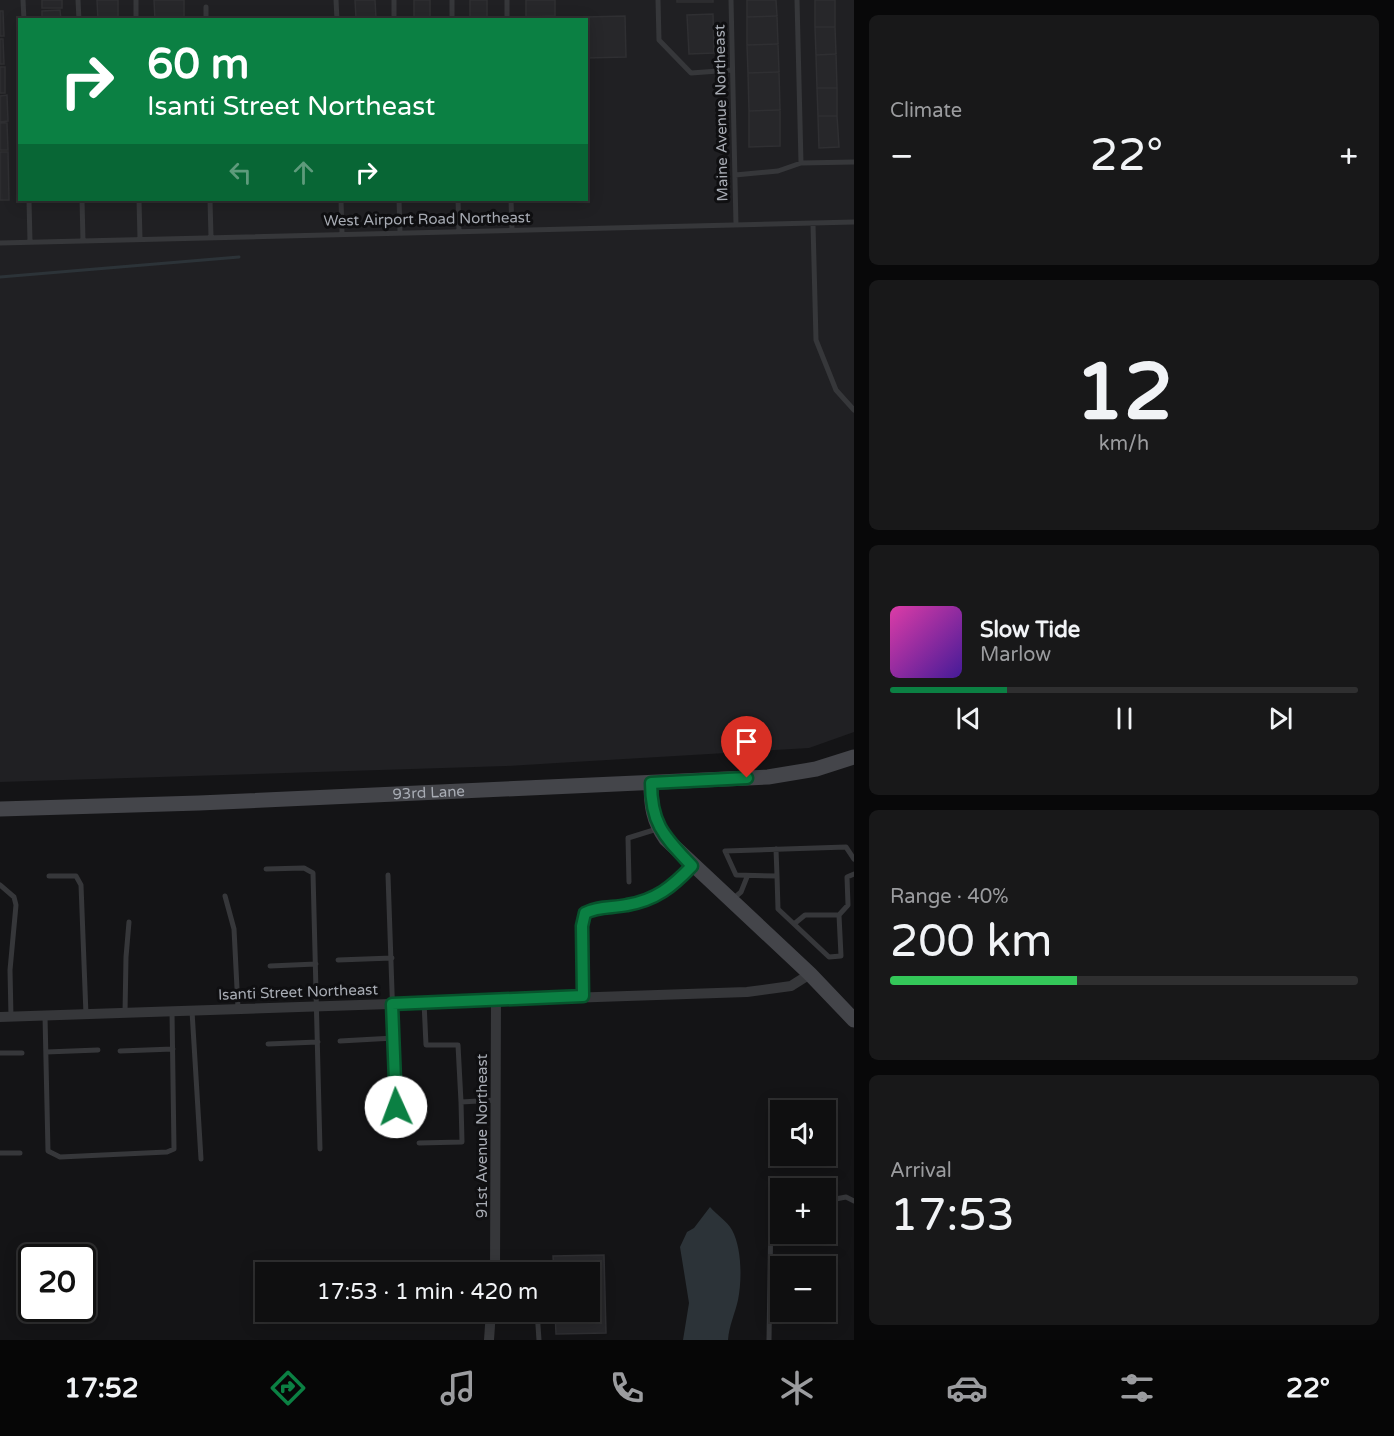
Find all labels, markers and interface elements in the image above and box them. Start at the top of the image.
street label: Maine Avenue Northeast [710,24,732,202]
text: 60 m [147,39,249,90]
icon: right [48,42,126,120]
text: Isanti Street Northeast [147,90,435,123]
text: Climate [890,99,962,123]
text: 22° [1090,129,1163,183]
text: − [890,137,914,176]
text: + [1339,137,1358,176]
icon: left [224,156,257,189]
icon: ahead [287,156,320,189]
icon: right [350,156,383,189]
street label: West Airport Road Northeast [323,208,531,230]
text: 12 [1075,346,1173,440]
text: km/h [1099,432,1149,456]
text: Slow Tide [980,617,1080,643]
text: Marlow [980,643,1051,667]
icon: previous [952,702,985,735]
icon: pause [1108,702,1141,735]
icon: next [1264,702,1297,735]
pin [721,716,772,778]
icon: arrive [730,725,763,758]
street label: 93rd Lane [392,782,465,803]
text: Range · 40% [890,885,1009,909]
text: 200 km [890,915,1052,969]
street label: Isanti Street Northeast [218,980,379,1004]
street label: 91st Avenue Northeast [473,1053,491,1218]
position arrow [364,1075,428,1139]
map controls [770,1100,836,1322]
button: sound [770,1100,836,1166]
text: Arrival [890,1159,952,1183]
button: + [770,1178,836,1244]
text: 17:53 [890,1189,1015,1243]
speed limit sign: 20 [18,1244,96,1322]
button: − [770,1256,836,1322]
text: 17:53 · 1 min · 420 m [317,1279,538,1305]
icon: directions [267,1367,309,1409]
icon: music [437,1367,479,1409]
icon: phone [606,1367,648,1409]
icon: climate [776,1367,818,1409]
icon: car [946,1367,988,1409]
icon: filters [1116,1367,1158,1409]
text: 17:52 [64,1372,139,1405]
text: 22° [1286,1372,1330,1405]

